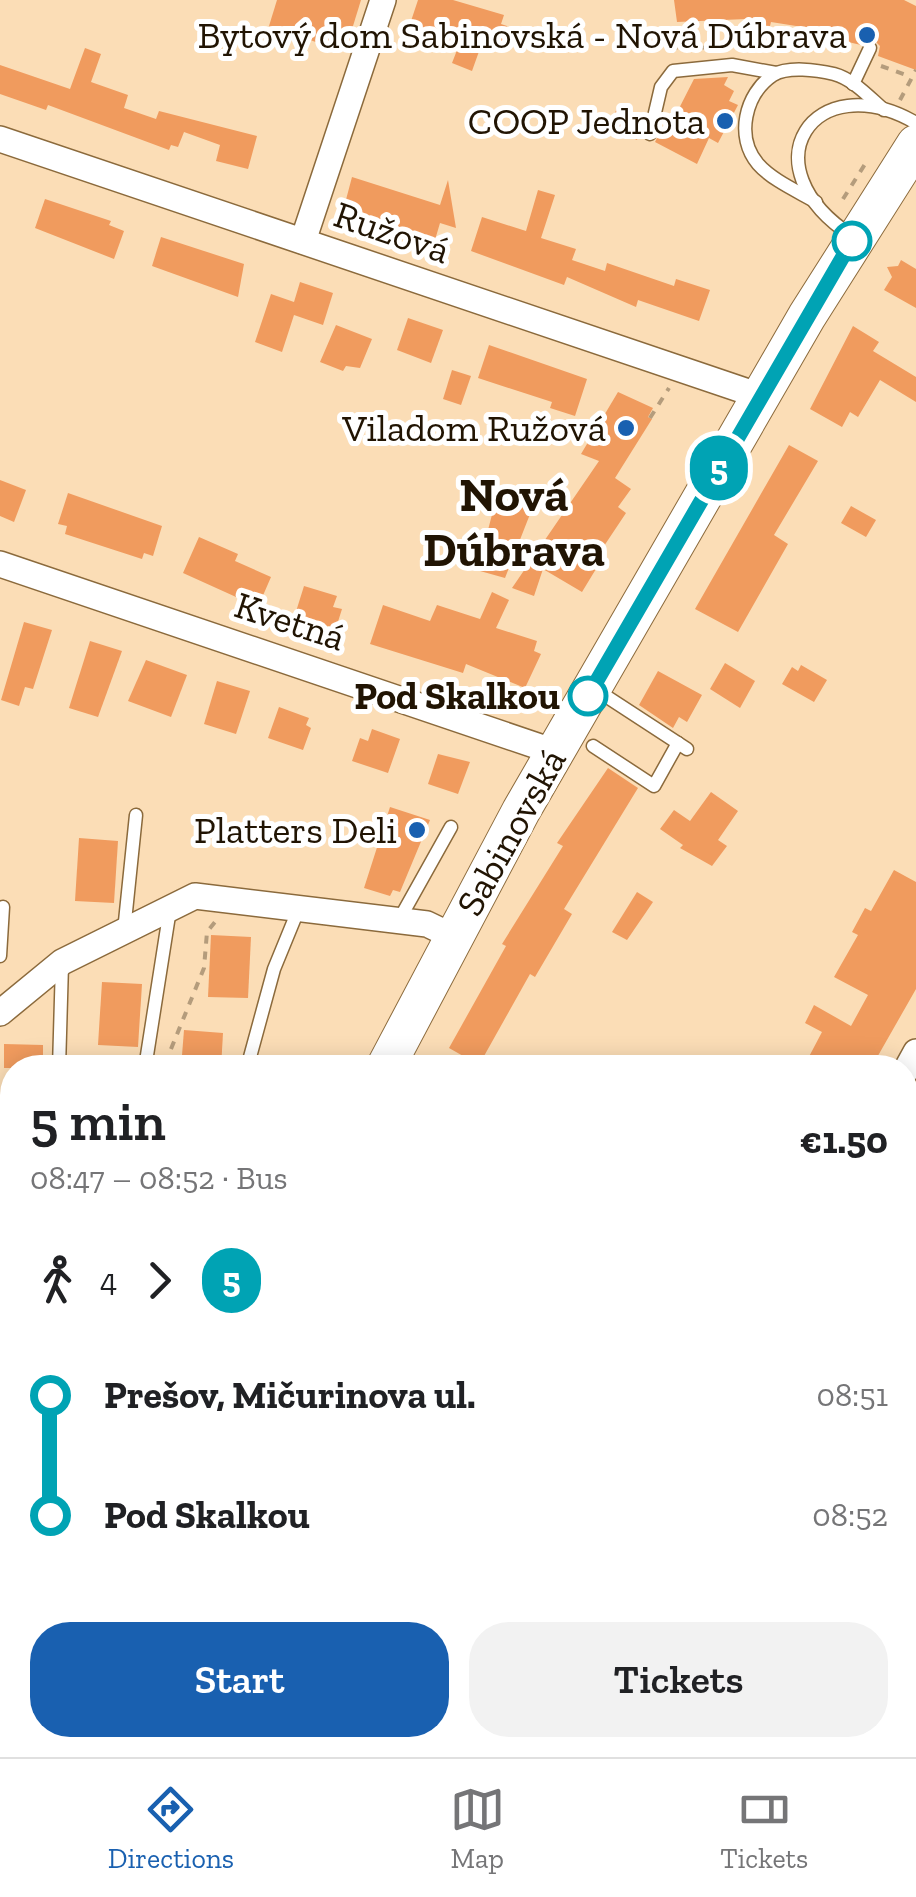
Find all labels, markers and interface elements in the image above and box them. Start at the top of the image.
place label: Bytový dom Sabinovská - Nová Dúbrava [197,12,847,58]
marker: Bytový dom Sabinovská - Nová Dúbrava [856,24,878,46]
place label: COOP Jednota [468,98,705,144]
marker: COOP Jednota [714,110,736,132]
street label: Ružová [328,191,456,273]
unlabelled marker [833,222,871,260]
place label: Viladom Ružová [341,405,606,451]
marker: Viladom Ružová [615,417,637,439]
line badge: 5 [686,436,752,500]
text: 5 [710,447,728,489]
district label: Nová Dúbrava [423,466,605,578]
street label: Kvetná [229,582,351,660]
place label: Pod Skalkou [354,673,560,719]
marker: Pod Skalkou [569,677,607,715]
street label: Sabinovská [446,740,576,924]
place label: Platters Deli [194,807,397,853]
marker: Platters Deli [406,819,428,841]
text: 5 min [30,1088,166,1154]
text: €1.50 [800,1117,888,1163]
text: 08:47 – 08:52 · Bus [30,1159,288,1197]
icon: walk [30,1253,85,1308]
icon: forward [132,1253,187,1308]
text: 5 [222,1259,241,1301]
text: 4 [100,1261,117,1299]
text: Prešov, Mičurinova ul. [104,1372,476,1418]
text: 08:51 [816,1376,888,1414]
text: Pod Skalkou [104,1492,310,1538]
text: 08:52 [812,1496,888,1534]
button: Start [30,1622,449,1737]
button: Tickets [469,1622,888,1737]
tab: Directions [108,1782,234,1875]
tab: Map [450,1782,505,1875]
tab: Tickets [720,1782,808,1875]

